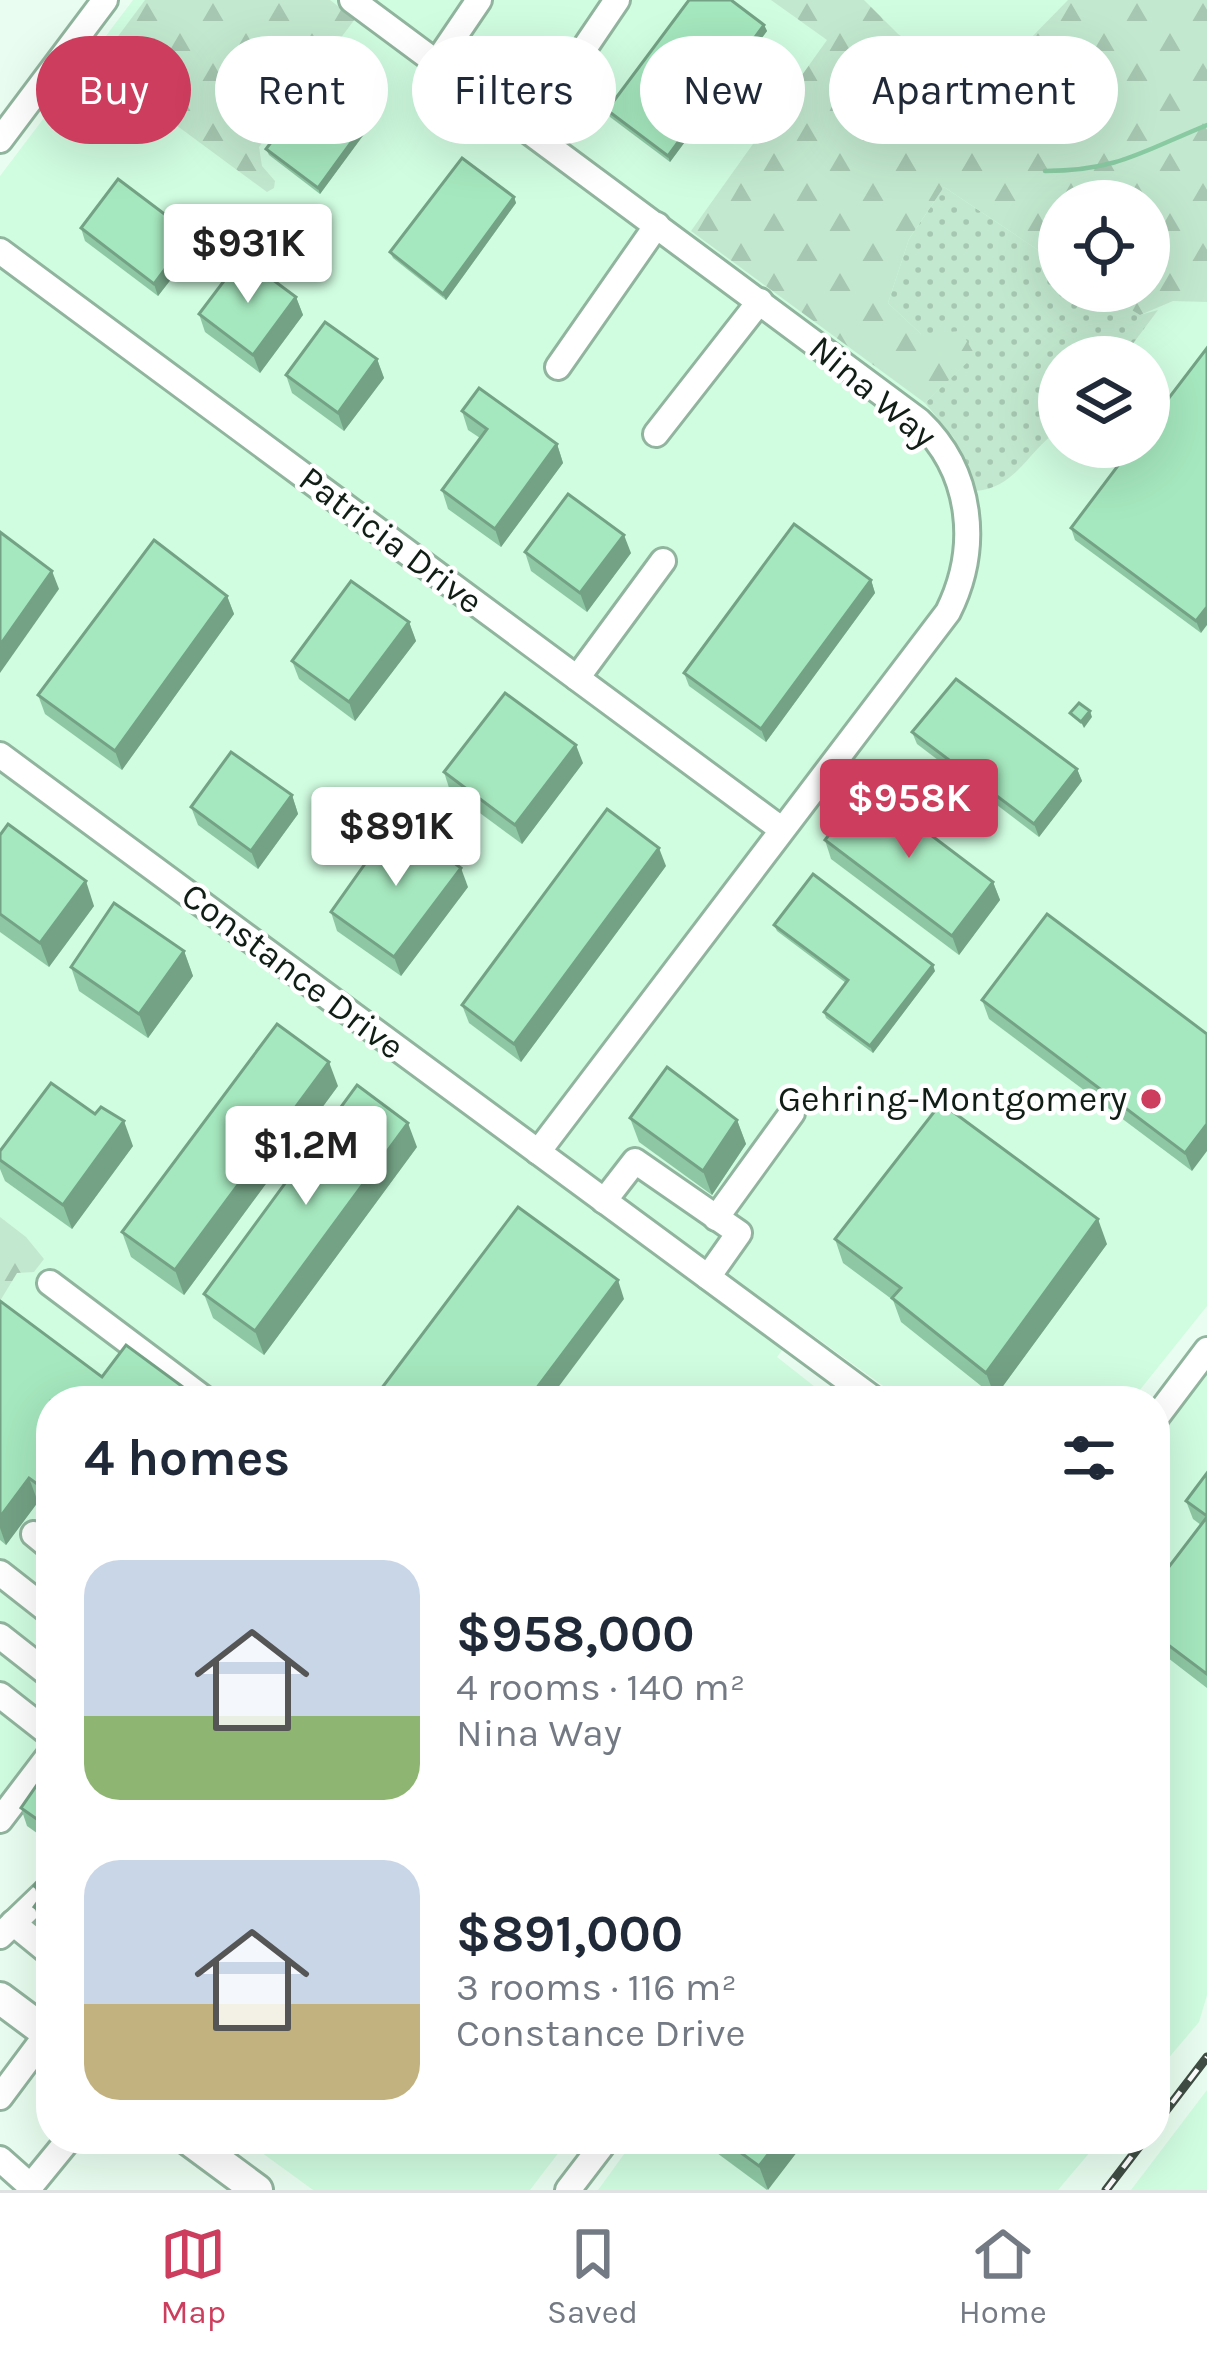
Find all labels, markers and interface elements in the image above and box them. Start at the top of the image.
chip: Buy [36,36,191,144]
chip: Rent [215,36,388,144]
chip: Filters [412,36,616,144]
chip: New [640,36,805,144]
chip: Apartment [829,36,1118,144]
map controls [1038,180,1170,468]
button: locate [1038,180,1170,312]
pin: $931K [164,204,332,306]
text: $931K [191,220,305,266]
street label: Nina Way [801,327,945,457]
button: layers [1038,336,1170,468]
street label: Patricia Drive [291,457,491,623]
pin: $958K [825,759,993,861]
text: $958K [847,775,971,821]
pin: $891K [312,787,480,889]
text: $891K [338,803,454,849]
street label: Constance Drive [174,874,412,1068]
place label: Gehring-Montgomery [778,1078,1127,1120]
marker: Gehring-Montgomery [1138,1086,1164,1112]
pin: $1.2M [222,1106,390,1208]
text: $1.2M [253,1122,359,1168]
icon: filters [1056,1425,1122,1491]
text: 4 homes [84,1428,290,1488]
text: $958,000 [456,1604,695,1664]
icon: home [180,1608,324,1752]
text: 4 rooms · 140 m² [456,1664,745,1710]
text: Nina Way [456,1710,622,1756]
text: $891,000 [456,1904,683,1964]
icon: home [180,1908,324,2052]
text: 3 rooms · 116 m² [456,1964,737,2010]
text: Constance Drive [456,2010,745,2056]
tab: Map [160,2221,226,2331]
tab: Saved [547,2221,638,2331]
tab: Home [959,2221,1047,2331]

